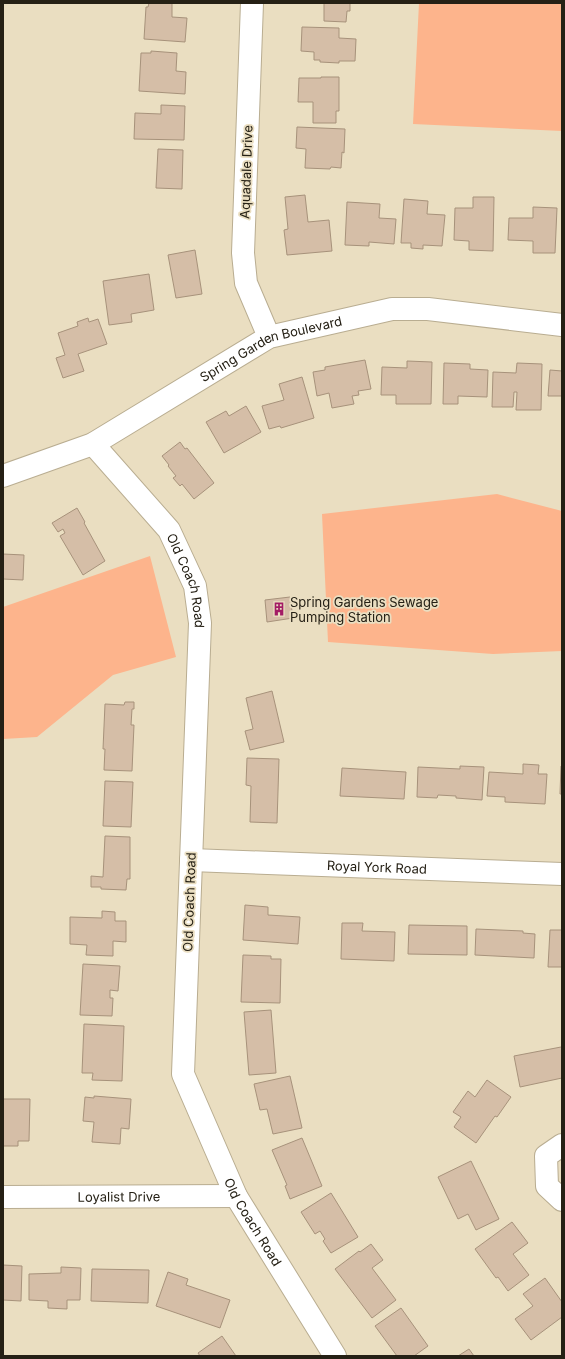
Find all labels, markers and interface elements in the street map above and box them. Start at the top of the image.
street label: Aquadale Drive [236,125,256,219]
street label: Spring Garden Boulevard [197,313,344,385]
street label: Old Coach Road [164,531,208,628]
place label: Spring Gardens Sewage Pumping Station [290,594,438,625]
building icon: Spring Gardens Sewage Pumping Station [271,601,287,617]
street label: Old Coach Road [179,852,199,952]
street label: Royal York Road [327,857,427,877]
street label: Old Coach Road [221,1175,285,1269]
street label: Loyalist Drive [78,1188,160,1205]

